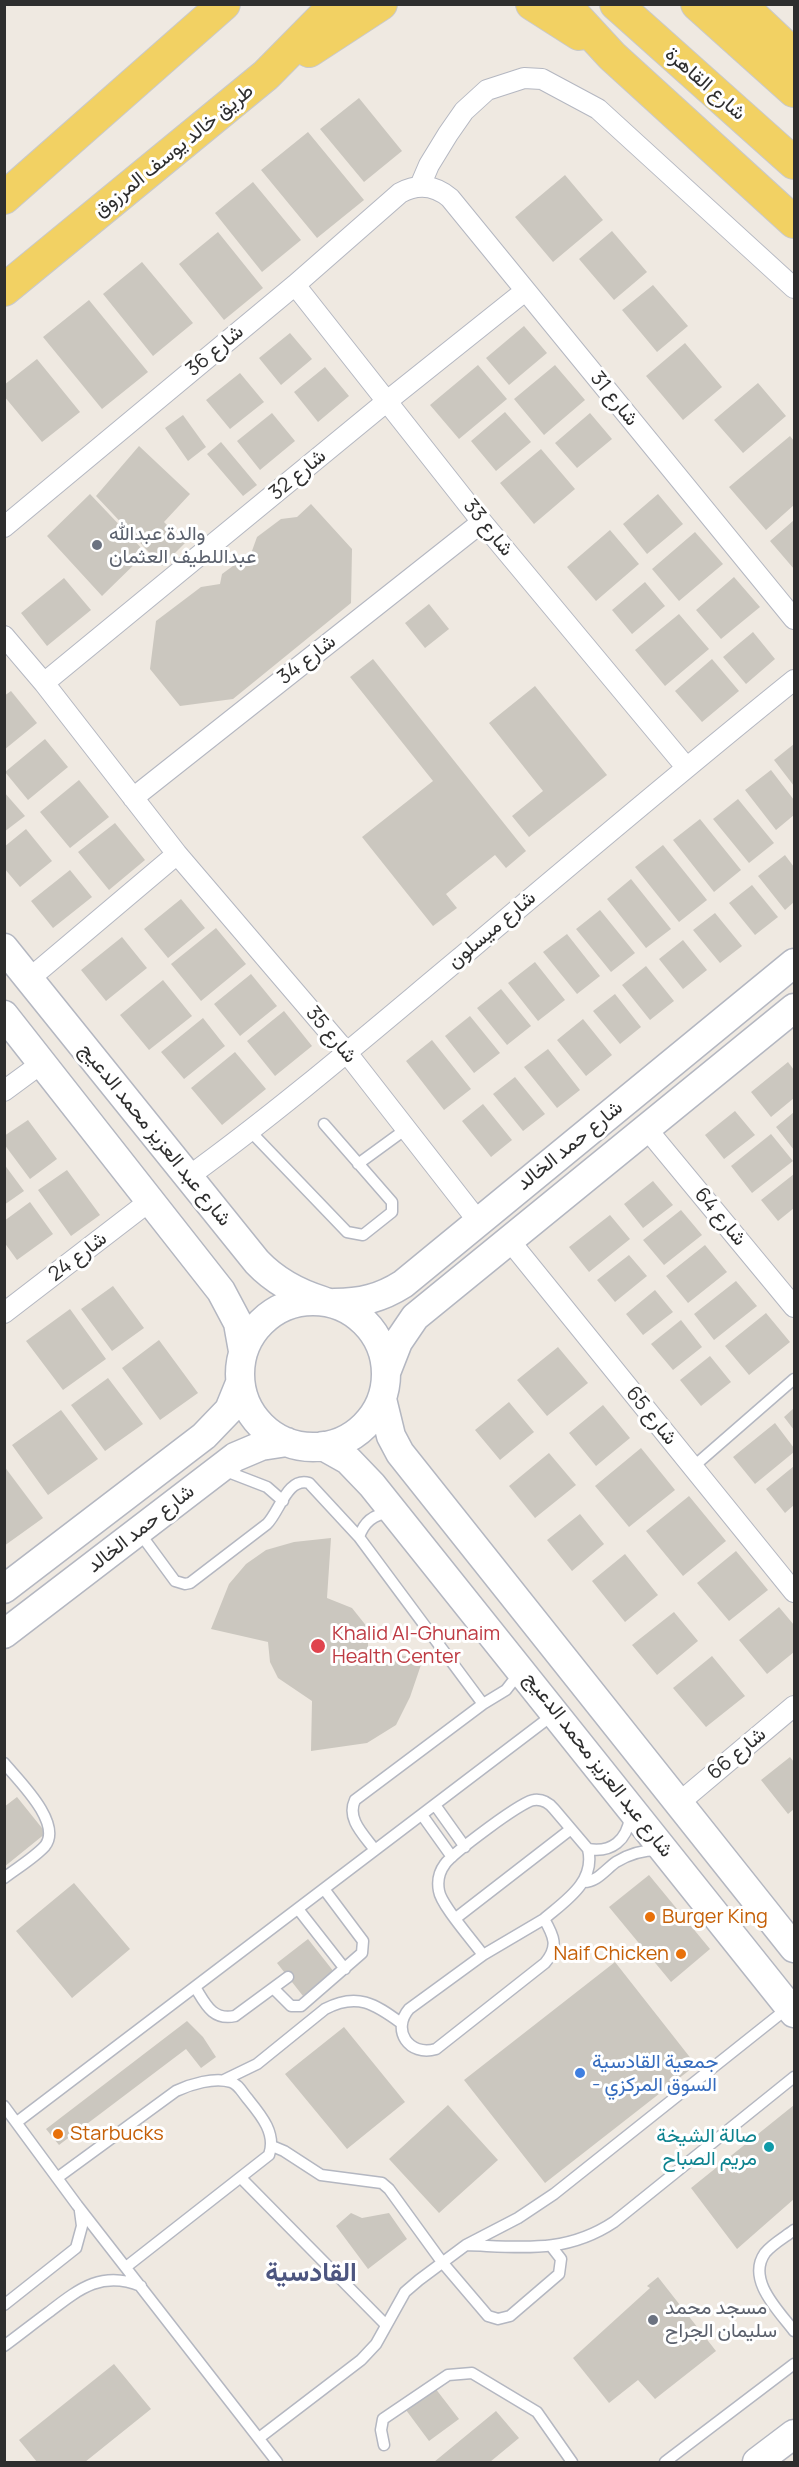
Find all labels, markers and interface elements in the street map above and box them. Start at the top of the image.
street label: شارع القاهرة [660,42,750,126]
street label: طريق خالد يوسف المرزوق [89,79,259,223]
street label: شارع 36 [181,320,249,382]
street label: شارع 31 [585,367,643,431]
street label: شارع 32 [265,444,331,506]
street label: شارع 33 [458,495,518,561]
place label: والدة عبدالله عبداللطيف العثمان [109,522,256,569]
marker: والدة عبدالله عبداللطيف العثمان [90,538,104,552]
street label: شارع 34 [273,630,341,690]
street label: شارع ميسلون [443,886,541,974]
street label: شارع 35 [300,1002,362,1068]
street label: شارع عبد العزيز محمد الدعيج [74,1039,236,1231]
street label: شارع حمد الخالد [512,1096,628,1196]
street label: شارع 64 [689,1183,751,1251]
street label: شارع 24 [44,1227,112,1287]
street label: شارع 65 [620,1382,682,1450]
street label: شارع حمد الخالد [83,1480,199,1578]
place label: Khalid Al-Ghunaim Health Center [332,1622,500,1669]
marker: Khalid Al-Ghunaim Health Center [309,1637,327,1655]
street label: شارع عبد العزيز محمد الدعيج [518,1668,678,1862]
street label: شارع 66 [703,1723,771,1785]
place label: Burger King [662,1905,768,1929]
marker: Burger King [643,1910,657,1924]
place label: Naif Chicken [554,1942,669,1966]
marker: Naif Chicken [674,1947,688,1961]
place label: جمعية القادسية - السوق المركزي [592,2050,718,2097]
marker: جمعية القادسية - السوق المركزي [573,2066,587,2080]
place label: Starbucks [70,2122,164,2146]
place label: صالة الشيخة مريم الصباح [656,2124,757,2171]
marker: Starbucks [51,2127,65,2141]
marker: صالة الشيخة مريم الصباح [762,2140,776,2154]
district label: القادسية [265,2258,357,2290]
place label: مسجد محمد سليمان الجراح [665,2296,777,2343]
marker: مسجد محمد سليمان الجراح [646,2313,660,2327]

